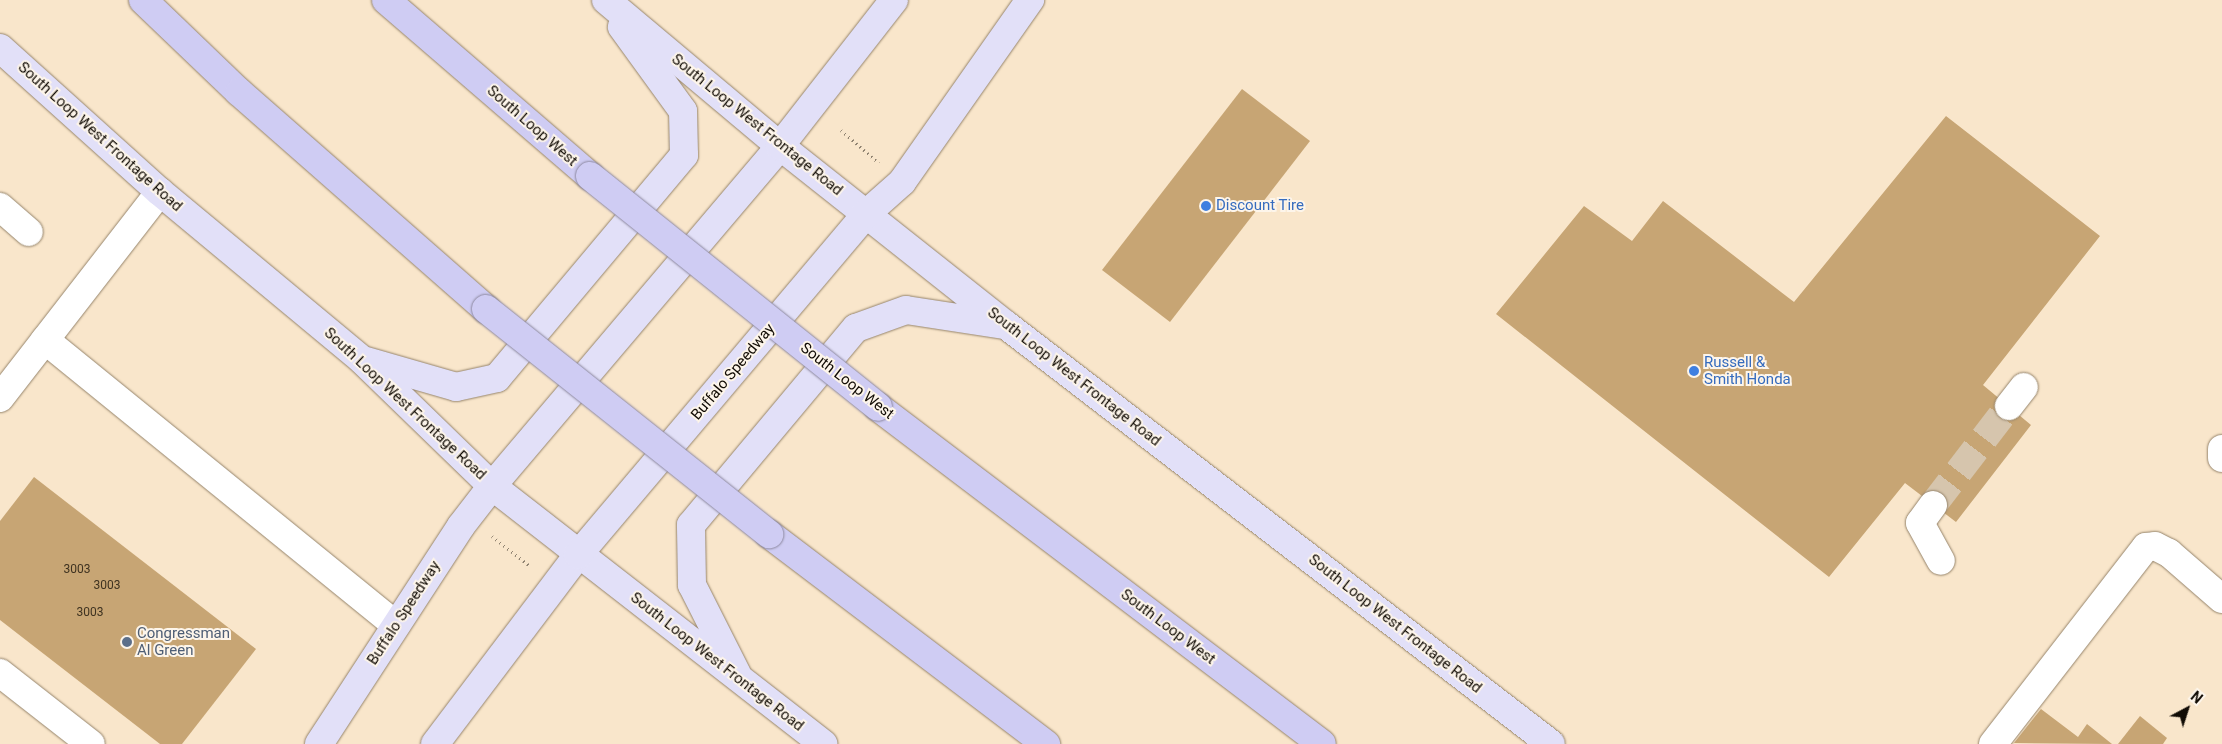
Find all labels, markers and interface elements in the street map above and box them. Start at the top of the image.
street label: South Loop West Frontage Road [668,50,846,200]
street label: South Loop West Frontage Road [14,58,186,216]
street label: South Loop West [483,82,581,170]
place label: Discount Tire [1216,197,1304,215]
marker: Discount Tire [1200,200,1212,212]
street label: South Loop West Frontage Road [984,304,1164,450]
street label: Buffalo Speedway [687,320,779,424]
street label: South Loop West Frontage Road [320,324,490,484]
street label: South Loop West [797,339,897,423]
place label: Russell & Smith Honda [1704,353,1791,388]
marker: Russell & Smith Honda [1688,365,1700,377]
street label: South Loop West Frontage Road [1305,551,1485,697]
street label: Buffalo Speedway [364,558,444,668]
house number: 3003 [64,563,90,577]
house number: 3003 [94,579,120,593]
street label: South Loop West [1117,586,1219,668]
street label: South Loop West Frontage Road [627,589,807,735]
house number: 3003 [77,606,103,620]
place label: Congressman Al Green [137,624,230,659]
marker: Congressman Al Green [121,636,133,648]
north arrow [2162,684,2212,734]
text: N [2188,688,2206,707]

